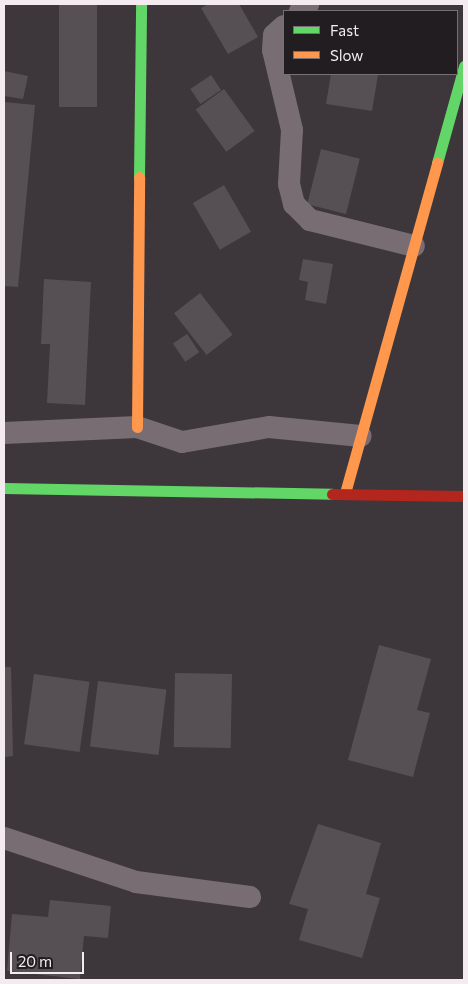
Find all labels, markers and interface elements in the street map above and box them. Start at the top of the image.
legend [283,10,458,75]
text: Fast [330,21,359,39]
text: Slow [330,46,363,64]
scale bar [12,942,86,974]
text: 20 m [18,952,52,970]

